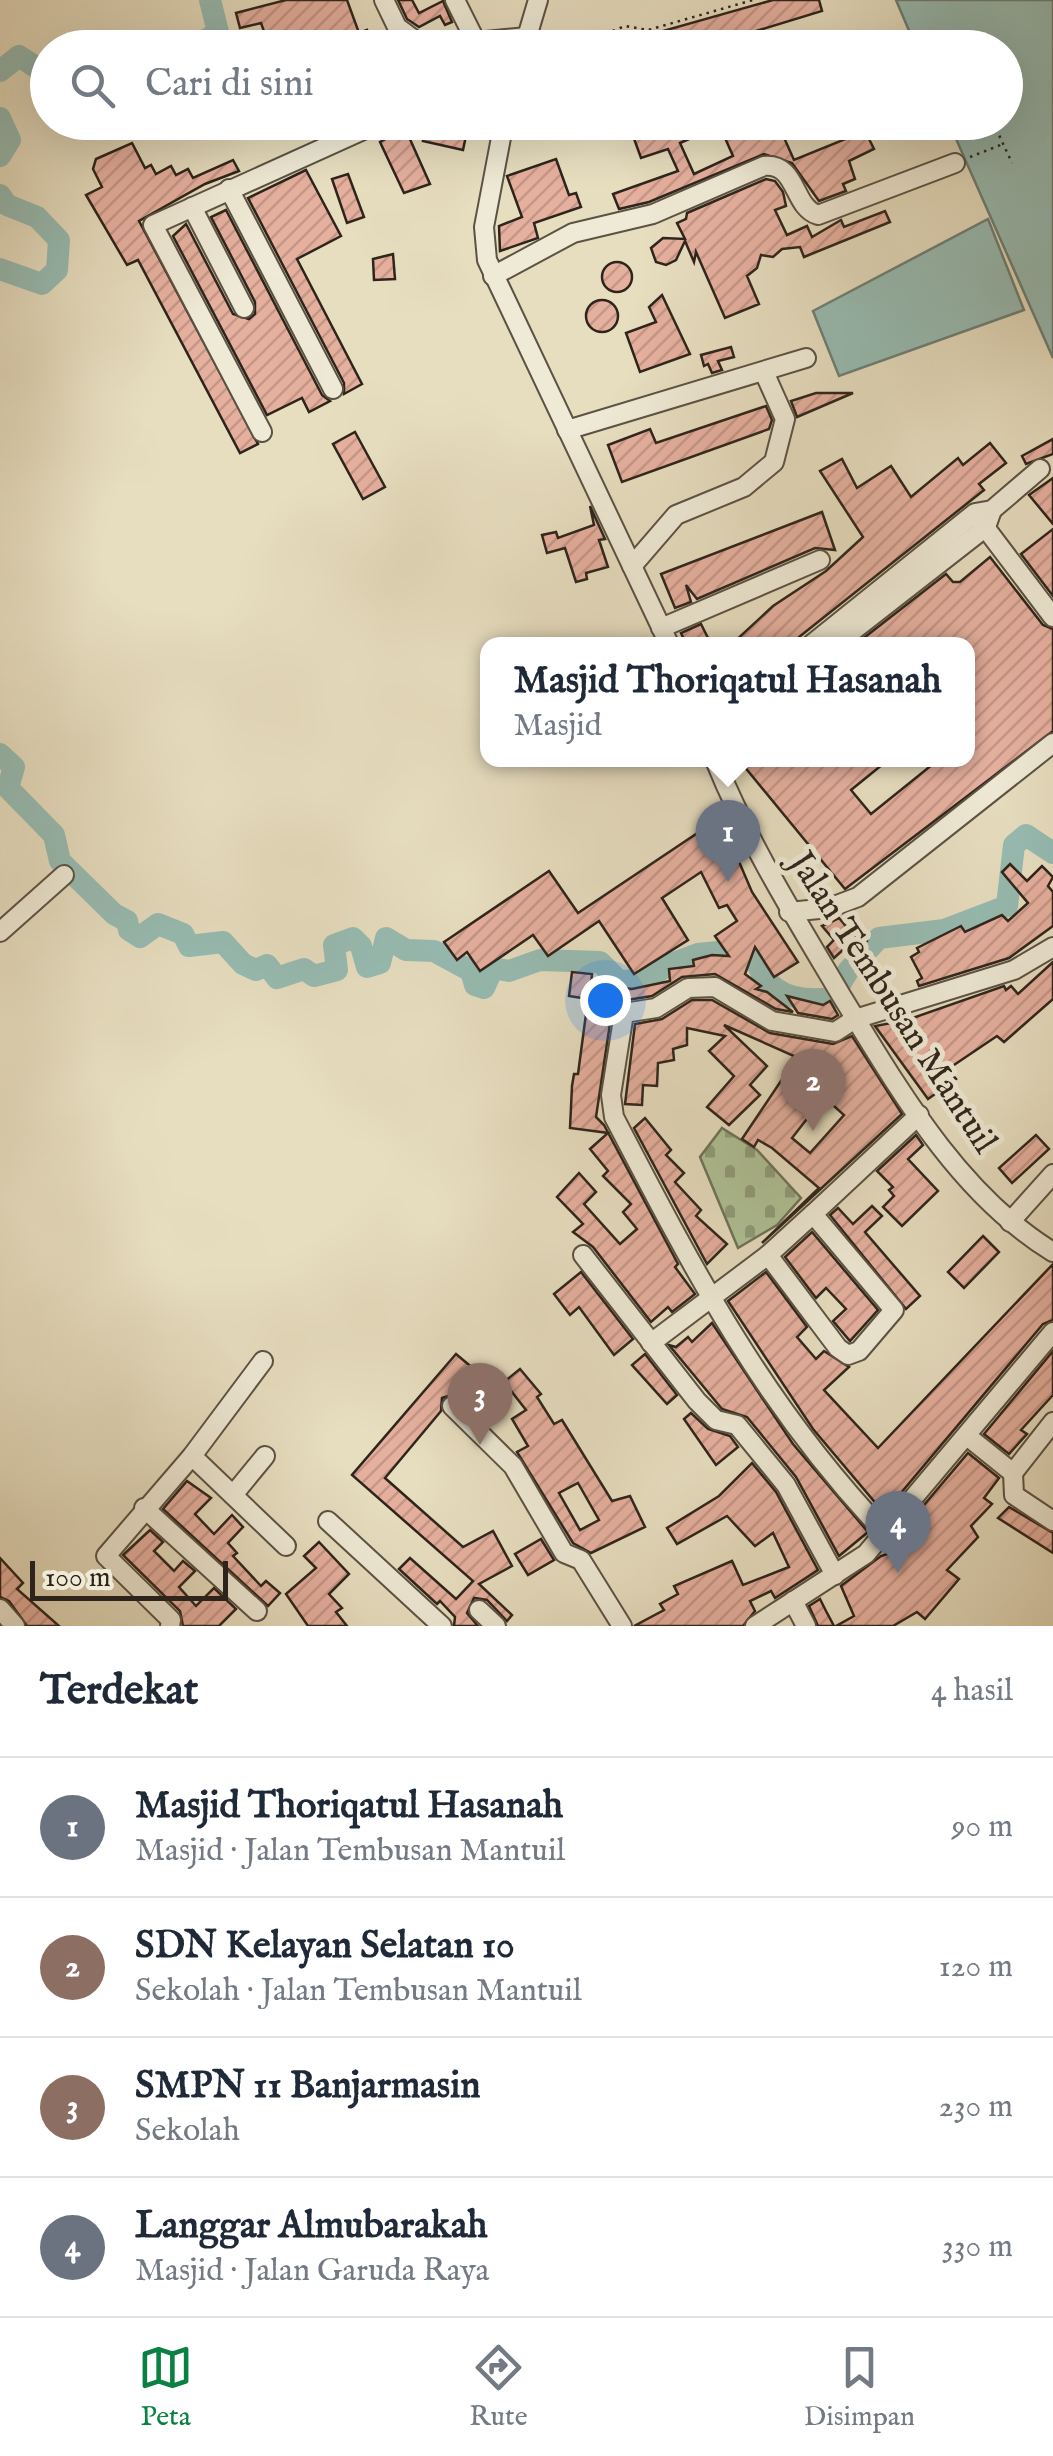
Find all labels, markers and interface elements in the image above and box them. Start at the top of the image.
search box [30,30,1023,140]
icon: search [65,58,120,113]
text: Cari di sini [145,61,314,109]
popup [480,637,975,767]
text: Masjid Thoriqatul Hasanah [514,658,941,706]
text: Masjid [514,706,602,747]
pin: 1 [696,800,760,882]
street label: Jalan Tembusan Mantuil [775,840,1007,1163]
your location [580,975,631,1026]
pin: 2 [780,1048,846,1131]
pin: 3 [448,1362,512,1445]
pin: 4 [866,1490,930,1573]
scale bar [30,1556,228,1600]
text: 100 m [45,1561,111,1596]
text: Terdekat [40,1665,198,1718]
text: 4 hasil [931,1671,1013,1712]
text: Masjid Thoriqatul Hasanah [135,1783,563,1831]
text: 1 [67,1807,78,1848]
text: 90 m [952,1807,1013,1848]
text: Masjid · Jalan Tembusan Mantuil [135,1831,565,1872]
text: SDN Kelayan Selatan 10 [135,1923,515,1971]
text: 2 [65,1947,80,1988]
text: 120 m [939,1947,1013,1988]
text: Sekolah · Jalan Tembusan Mantuil [135,1971,582,2012]
text: SMPN 11 Banjarmasin [135,2063,481,2111]
text: 3 [67,2087,78,2128]
text: 230 m [939,2087,1013,2128]
text: Sekolah [135,2111,240,2152]
text: Langgar Almubarakah [135,2203,488,2251]
text: 4 [65,2227,80,2268]
text: 330 m [942,2227,1013,2268]
text: Masjid · Jalan Garuda Raya [135,2251,489,2292]
tab: Peta [138,2340,193,2435]
tab: Rute [469,2340,528,2435]
tab: Disimpan [804,2340,915,2435]

